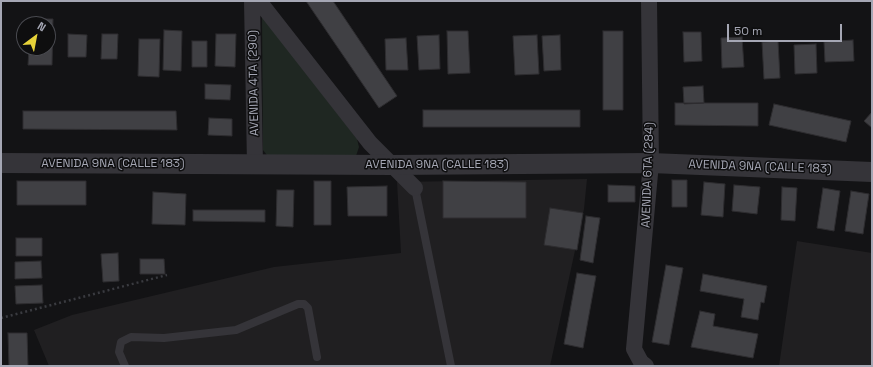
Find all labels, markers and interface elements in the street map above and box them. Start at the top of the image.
north arrow [16,16,56,56]
scale bar [729,16,844,42]
text: N [35,19,49,35]
text: 50 m [734,23,762,39]
street label: AVENIDA 4TA (290) [246,30,262,136]
street label: AVENIDA 6TA (284) [639,122,657,228]
street label: AVENIDA 9NA (CALLE 183) [41,157,185,171]
street label: AVENIDA 9NA (CALLE 183) [688,157,832,177]
street label: AVENIDA 9NA (CALLE 183) [365,158,509,172]

